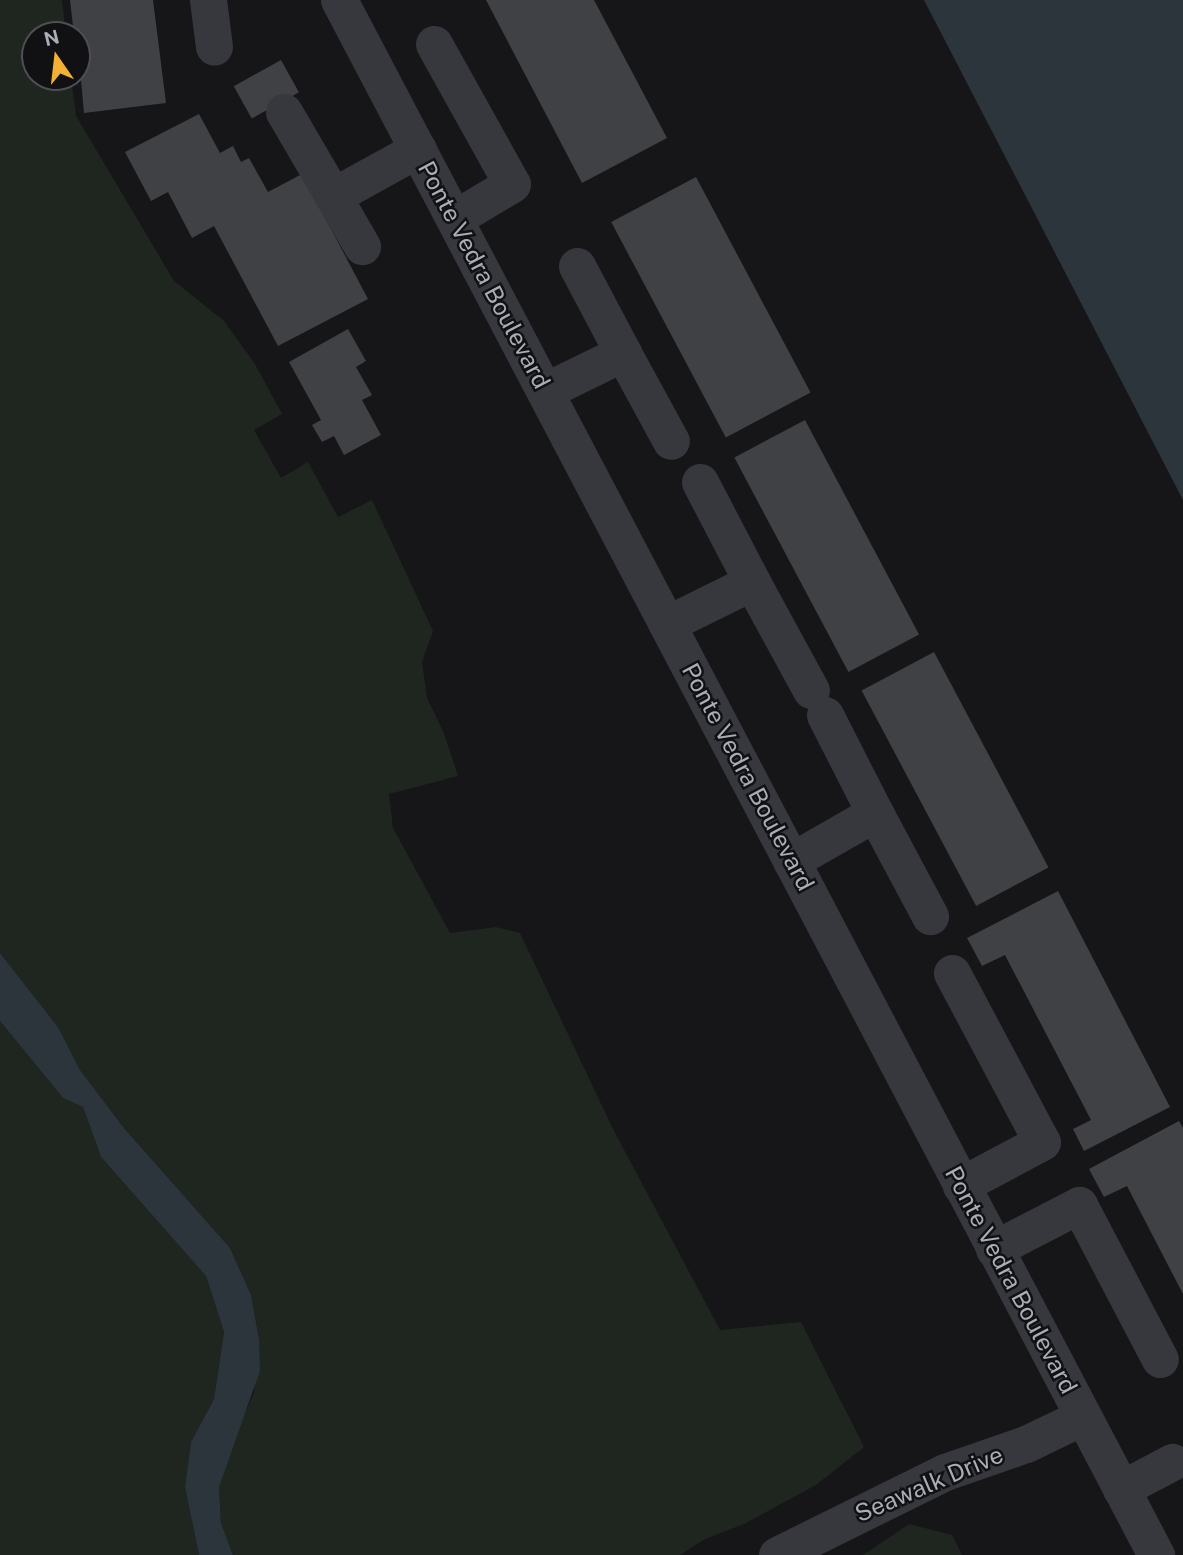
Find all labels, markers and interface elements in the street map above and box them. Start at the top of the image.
north arrow [21,21,91,91]
text: N [42,25,61,50]
street label: Ponte Vedra Boulevard [412,156,556,394]
street label: Ponte Vedra Boulevard [676,658,820,896]
street label: Ponte Vedra Boulevard [939,1161,1083,1399]
street label: Seawalk Drive [851,1440,1007,1528]

